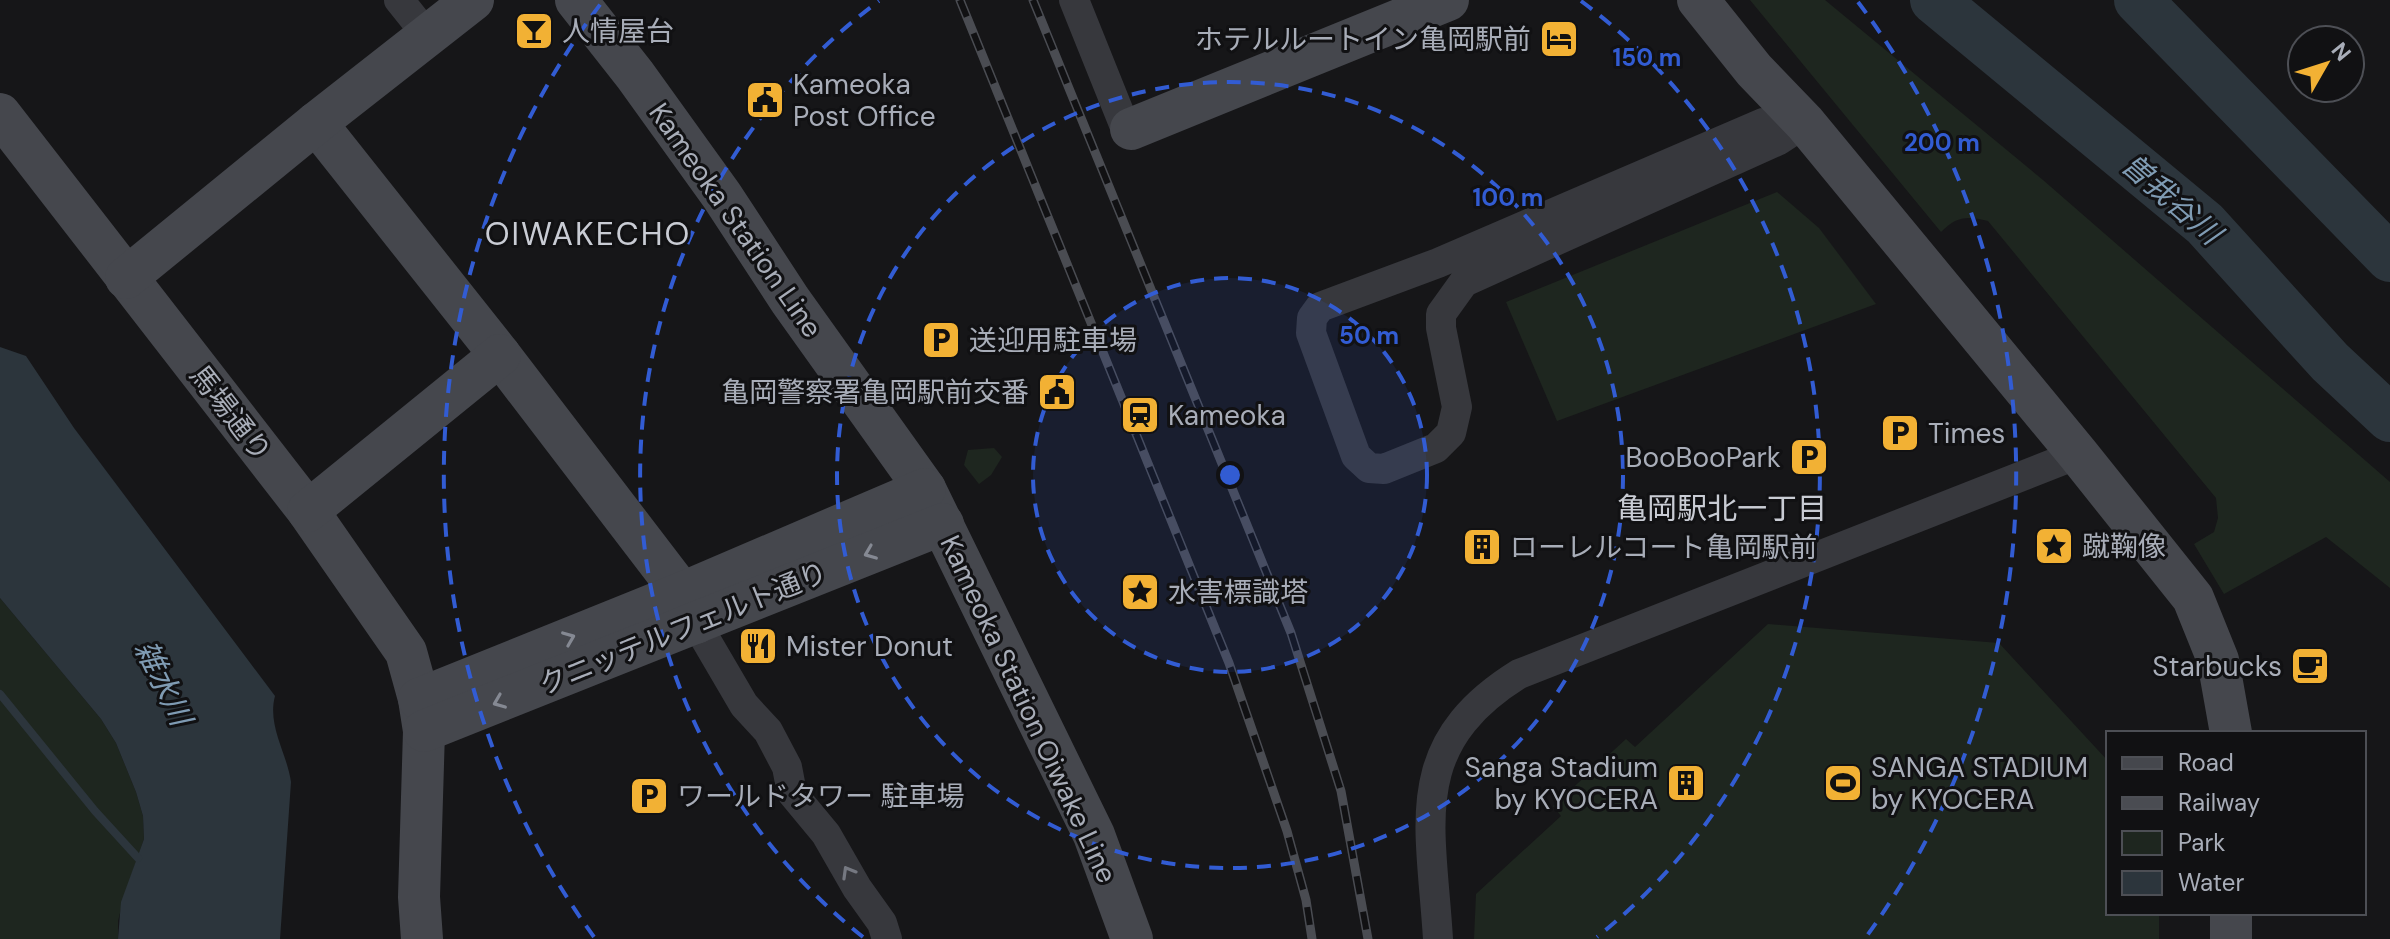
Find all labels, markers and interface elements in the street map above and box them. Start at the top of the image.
bar icon: 人情屋台 [513,10,555,52]
place label: 人情屋台 [562,13,674,50]
hotel icon: ホテルルートイン亀岡駅前 [1538,18,1580,60]
place label: ホテルルートイン亀岡駅前 [1195,21,1531,58]
north arrow [2286,24,2366,104]
text: N [2325,36,2357,67]
text: 150 m [1613,42,1681,73]
place label: Kameoka Post Office [793,66,936,135]
public building icon: Kameoka Post Office [744,79,786,121]
street label: Kameoka Station Line [641,96,831,345]
text: 200 m [1904,127,1980,158]
water label: 曽我谷川 [2113,145,2232,255]
text: 100 m [1473,182,1543,213]
district label: OIWAKECHO [485,213,691,255]
parking icon: 送迎用駐車場 [920,319,962,361]
text: 50 m [1339,320,1399,351]
place label: 送迎用駐車場 [969,322,1137,359]
street label: 馬場通り [182,358,280,469]
public building icon: 亀岡警察署亀岡駅前交番 [1036,371,1078,413]
place label: 亀岡警察署亀岡駅前交番 [721,374,1029,411]
station icon: Kameoka [1119,394,1161,436]
place label: Kameoka [1168,397,1286,434]
parking icon: Times [1879,412,1921,454]
place label: Times [1928,415,2005,452]
parking icon: BooBooPark [1788,436,1830,478]
place label: BooBooPark [1626,439,1781,476]
centre of rings [1216,461,1244,489]
district label: 亀岡駅北一丁目 [1617,489,1827,528]
place icon: 蹴鞠像 [2033,525,2075,567]
building icon: ローレルコート亀岡駅前 [1461,526,1503,568]
place label: 蹴鞠像 [2082,528,2166,565]
street label: Kameoka Station Oiwake Line [932,529,1125,889]
place label: ローレルコート亀岡駅前 [1510,529,1817,566]
one-way arrow [864,543,878,560]
street label: クニッテルフェルト通り [533,554,833,703]
place icon: 水害標識塔 [1119,571,1161,613]
place label: 水害標識塔 [1168,574,1308,611]
restaurant icon: Mister Donut [737,625,779,667]
place label: Mister Donut [786,628,953,665]
one-way arrow [561,631,575,648]
water label: 雑水川 [126,634,202,734]
cafe icon: Starbucks [2289,645,2331,687]
place label: Starbucks [2152,648,2282,685]
one-way arrow [493,692,507,708]
legend [2106,731,2366,915]
text: Road [2178,747,2234,778]
place label: Sanga Stadium by KYOCERA [1464,749,1658,818]
place label: SANGA STADIUM by KYOCERA [1871,749,2088,818]
building icon: Sanga Stadium by KYOCERA [1665,762,1707,804]
sports icon: SANGA STADIUM by KYOCERA [1822,762,1864,804]
parking icon: ワールドタワー 駐車場 [628,775,670,817]
place label: ワールドタワー 駐車場 [677,778,964,815]
text: Railway [2178,787,2260,818]
text: Park [2178,827,2225,858]
one-way arrow [842,866,858,881]
text: Water [2178,867,2244,898]

